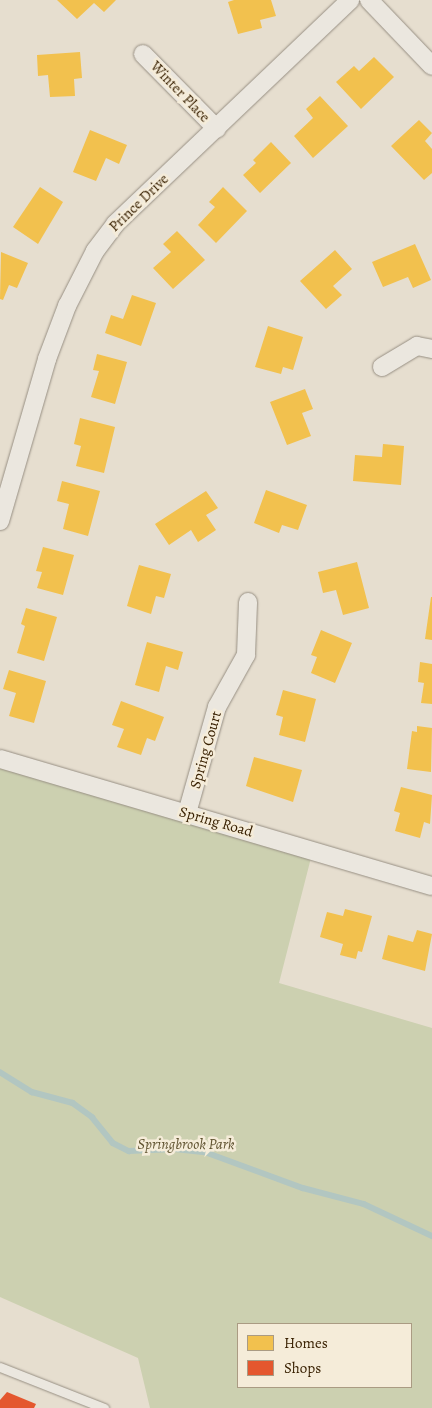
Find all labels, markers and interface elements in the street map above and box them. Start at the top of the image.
street label: Winter Place [146,58,214,126]
street label: Prince Drive [105,170,173,236]
street label: Spring Court [186,709,226,791]
street label: Spring Road [177,803,255,841]
park label: Springbrook Park [137,1136,235,1154]
legend [237,1323,412,1388]
text: Homes [284,1333,328,1353]
text: Shops [284,1358,321,1378]

